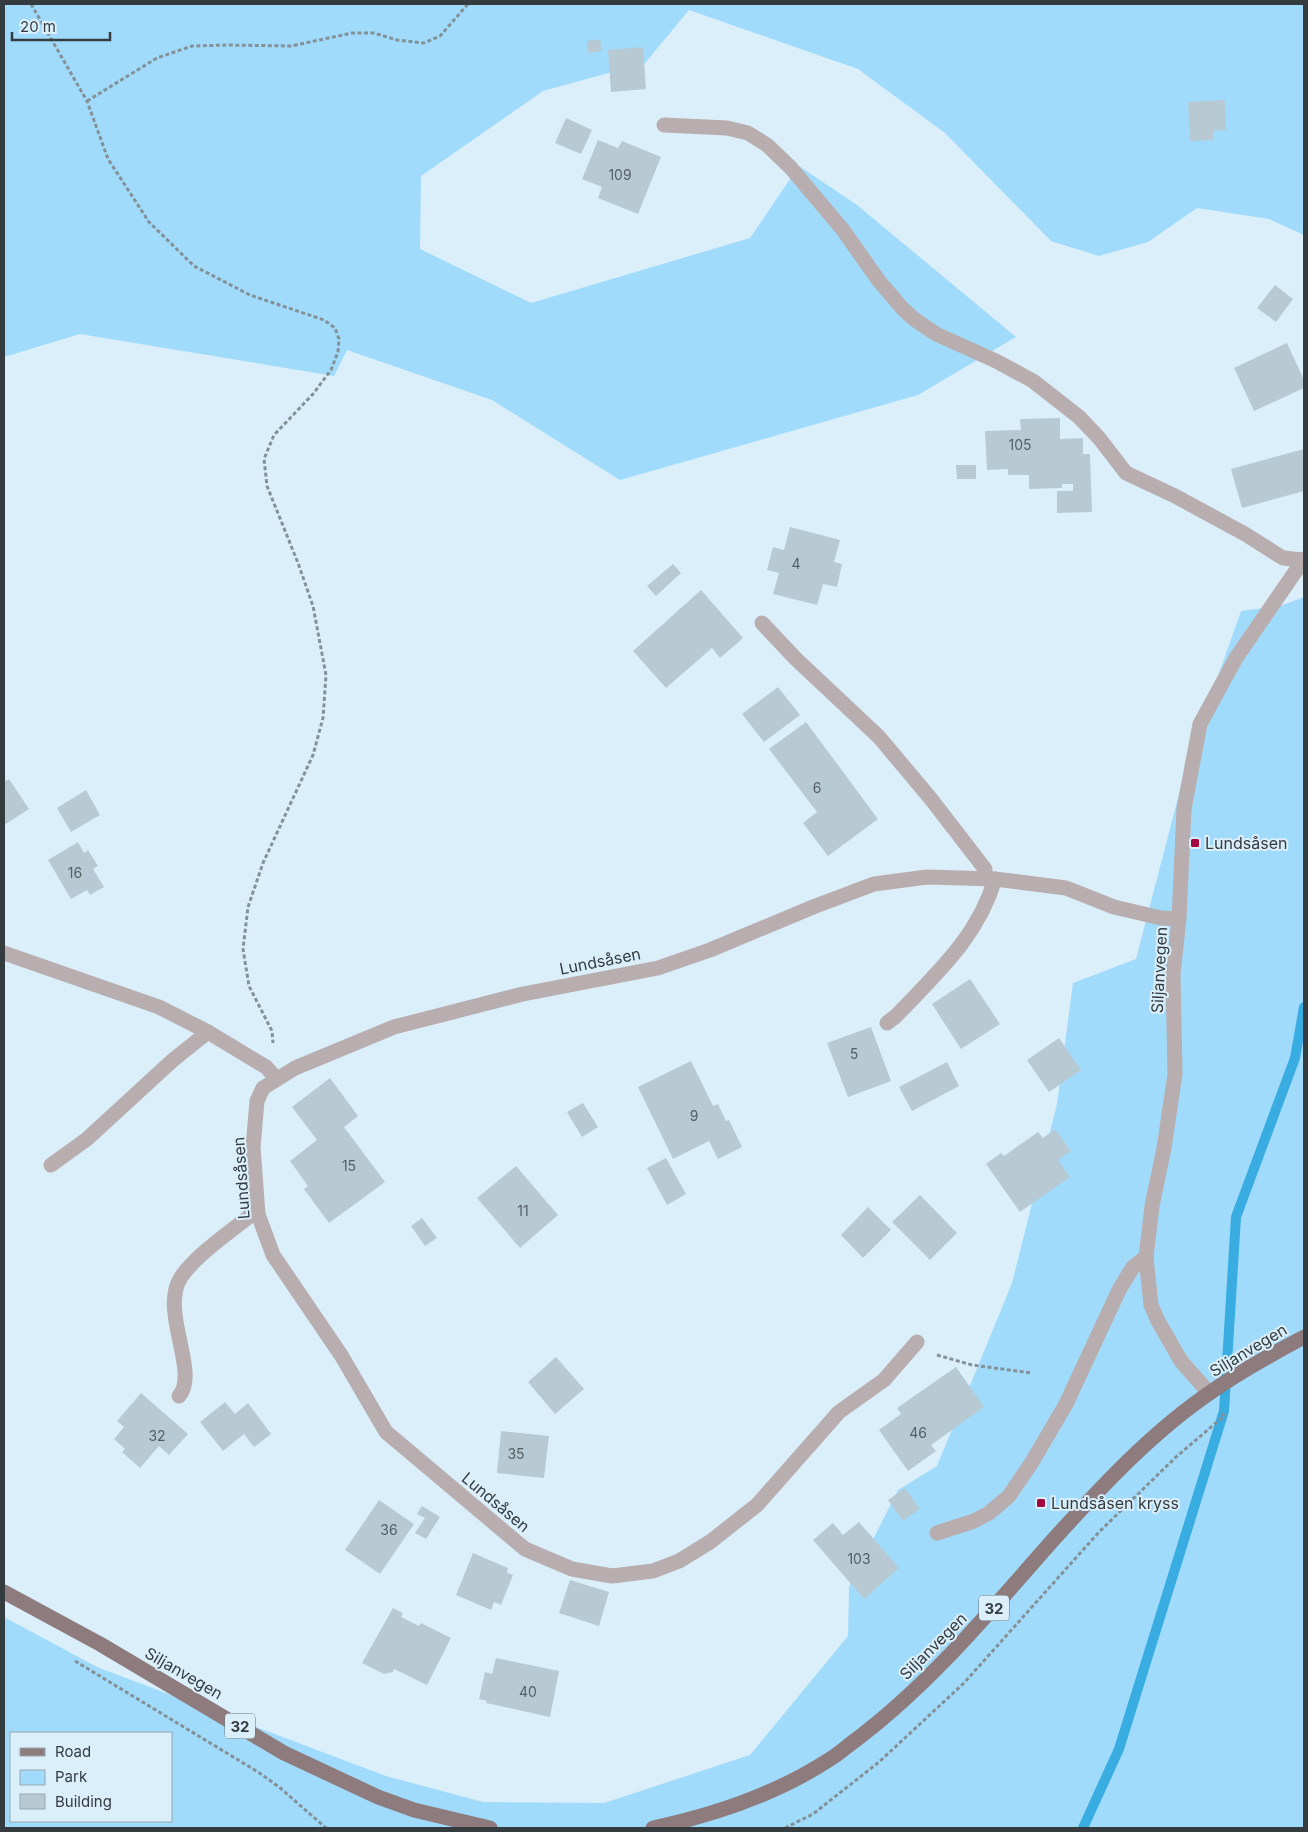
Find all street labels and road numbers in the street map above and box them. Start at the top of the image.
street label: Siljanvegen [1147,926,1171,1014]
street label: Lundsåsen [558,943,642,979]
street label: Lundsåsen [228,1136,254,1220]
street label: Siljanvegen [1206,1319,1290,1381]
street label: Lundsåsen [458,1468,534,1536]
road number: 32 [979,1596,1009,1620]
street label: Siljanvegen [895,1608,971,1684]
street label: Siljanvegen [141,1643,227,1703]
road number: 32 [225,1714,255,1738]

